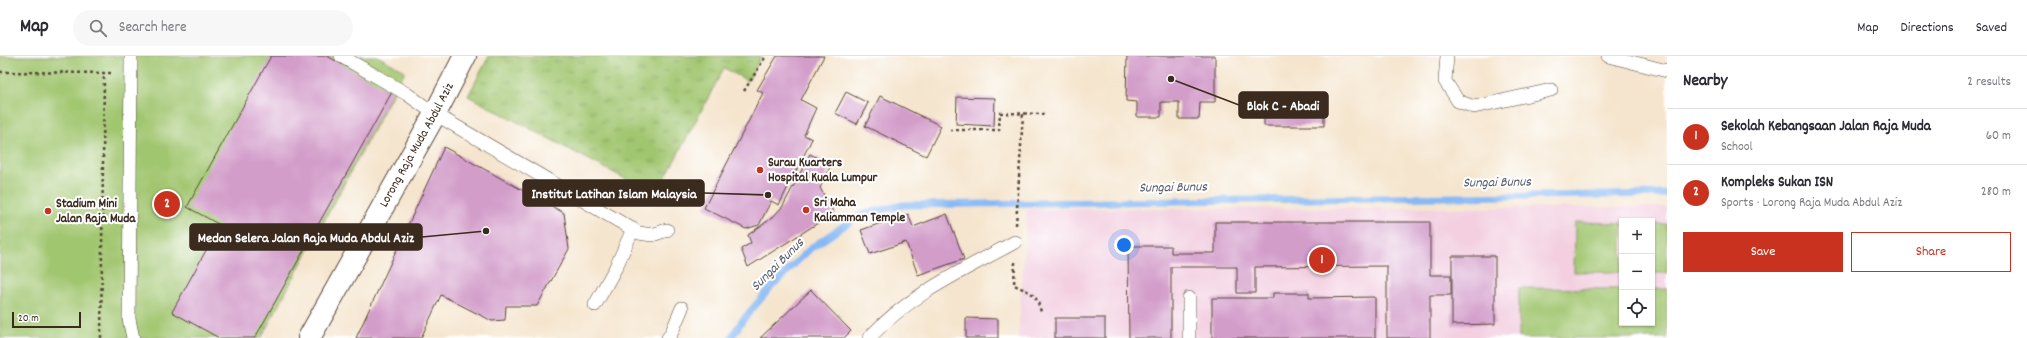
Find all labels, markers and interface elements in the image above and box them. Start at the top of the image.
search box [73,10,353,46]
text: Map [20,14,49,41]
icon: search [87,17,109,39]
text: Search here [119,17,187,39]
text: Map [1857,18,1879,38]
text: Directions [1901,18,1954,38]
text: Saved [1976,18,2007,38]
text: Nearby [1683,70,1727,94]
text: 2 results [1967,73,2011,92]
street label: Lorong Raja Muda Abdul Aziz [375,79,459,211]
callout: Blok C - Abadi [1239,92,1328,118]
text: Blok C - Abadi [1247,97,1320,117]
text: Sekolah Kebangsaan Jalan Raja Muda [1721,116,1931,138]
text: 1 [1695,127,1697,146]
text: 60 m [1986,127,2011,146]
text: School [1721,138,1753,157]
place label: Surau Kuarters Hospital Kuala Lumpur [768,154,879,188]
marker: Surau Kuarters Hospital Kuala Lumpur [755,165,765,175]
water label: Sungai Bunus [1463,172,1532,194]
text: Kompleks Sukan ISN [1721,172,1833,194]
water label: Sungai Bunus [1139,177,1208,199]
callout: Institut Latihan Islam Malaysia [523,180,704,206]
text: 2 [1693,183,1699,202]
text: 280 m [1981,183,2011,202]
text: Institut Latihan Islam Malaysia [532,185,698,205]
pin: 2 [154,189,180,219]
place label: Sri Maha Kaliamman Temple [814,194,906,228]
text: Sports · Lorong Raja Muda Abdul Aziz [1721,194,1902,213]
place label: Stadium Mini Jalan Raja Muda [56,195,136,229]
marker: Sri Maha Kaliamman Temple [801,205,811,215]
marker: Stadium Mini Jalan Raja Muda [43,206,53,216]
map controls [1619,218,1655,326]
button: + [1619,218,1655,254]
callout: Medan Selera Jalan Raja Muda Abdul Aziz [190,224,422,250]
text: Medan Selera Jalan Raja Muda Abdul Aziz [198,229,415,249]
button: Save [1683,232,1843,272]
button: Share [1851,232,2011,272]
water label: Sungai Bunus [747,233,810,296]
your location [1114,235,1134,255]
pin: 1 [1309,245,1335,275]
button: − [1619,254,1655,290]
button: locate [1619,290,1655,326]
scale bar [12,310,81,329]
text: 20 m [18,311,39,327]

